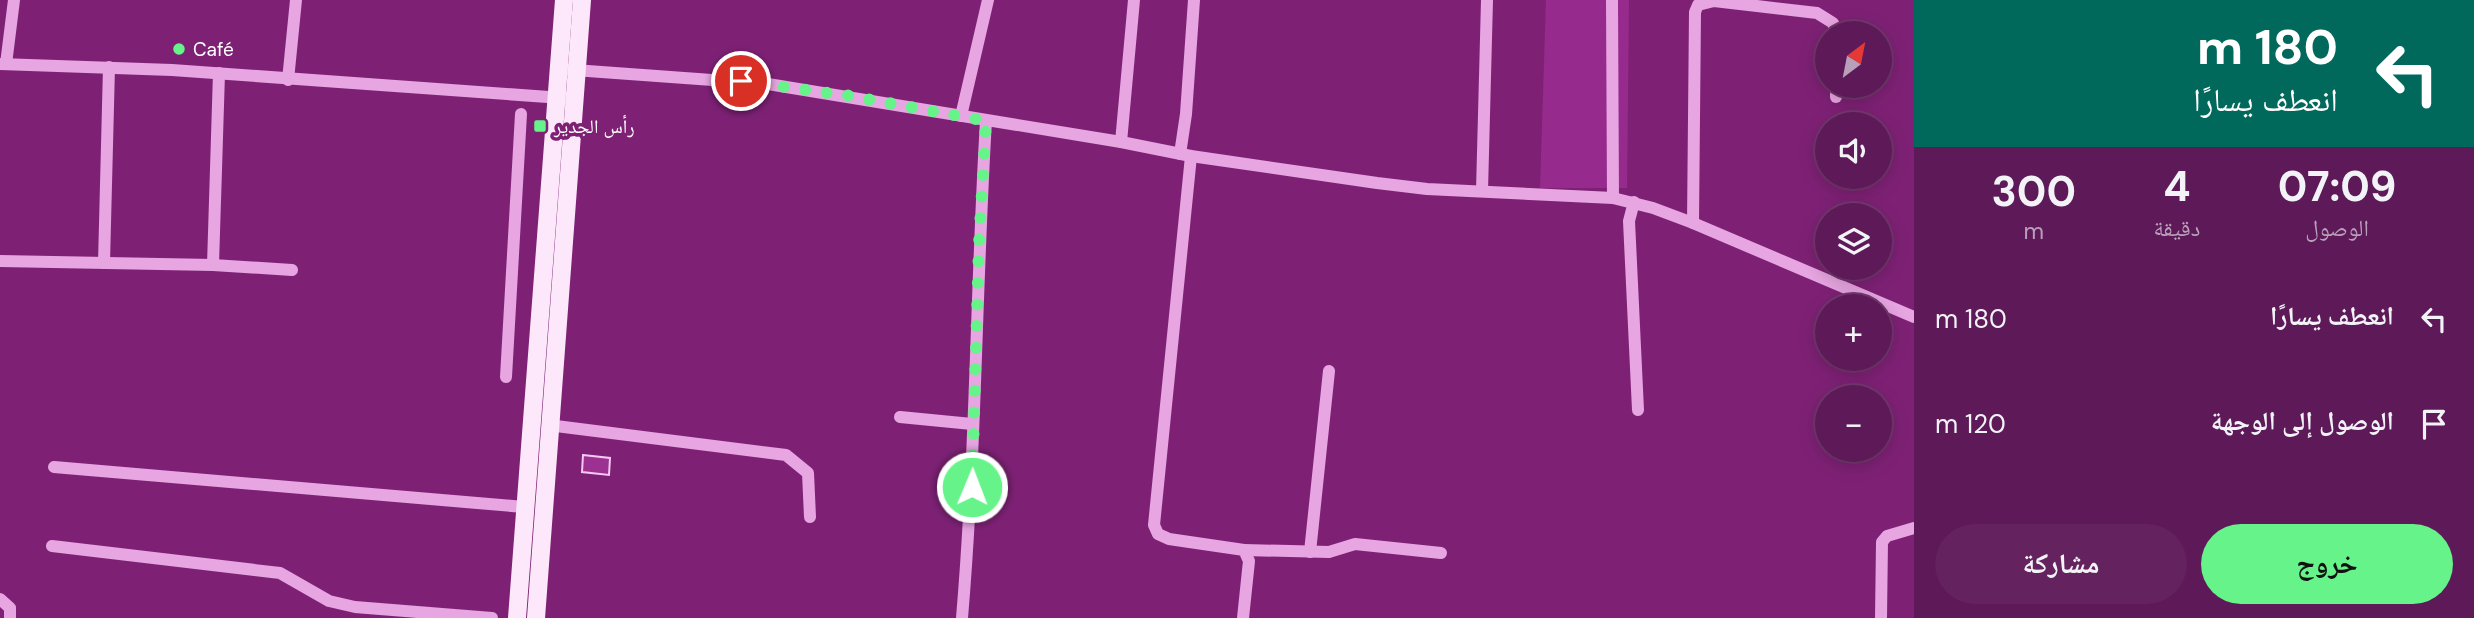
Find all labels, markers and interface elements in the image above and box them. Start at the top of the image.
text: 180 m [2197,15,2338,79]
north arrow [1815,21,1892,98]
map controls [1815,21,1892,462]
icon: left [2362,28,2453,119]
place label: Café [193,37,234,62]
marker: Café [171,41,187,57]
pin [711,51,771,111]
icon: arrive [722,62,760,100]
text: انعطف يسارًا [2193,79,2338,121]
button: sound [1815,112,1892,189]
place label: رأس الجدير [553,114,635,139]
marker: رأس الجدير [532,118,548,134]
text: 4 [2163,159,2191,214]
text: 07:09 [2278,159,2397,214]
text: 300 [1992,164,2076,219]
button: layers [1815,203,1892,280]
text: دقيقة [2153,213,2200,243]
text: الوصول [2305,213,2369,243]
text: m [2024,216,2044,246]
button: + [1815,294,1892,371]
text: انعطف يسارًا [2270,299,2394,333]
icon: left [2415,300,2453,338]
text: 180 m [1935,302,2007,336]
button: − [1815,385,1892,462]
text: الوصول إلى الوجهة [2211,404,2394,438]
icon: arrive [2415,405,2453,443]
text: 120 m [1935,407,2006,441]
position arrow [935,450,1009,524]
button: مشاركة [1935,524,2187,604]
button: خروج [2201,524,2453,604]

